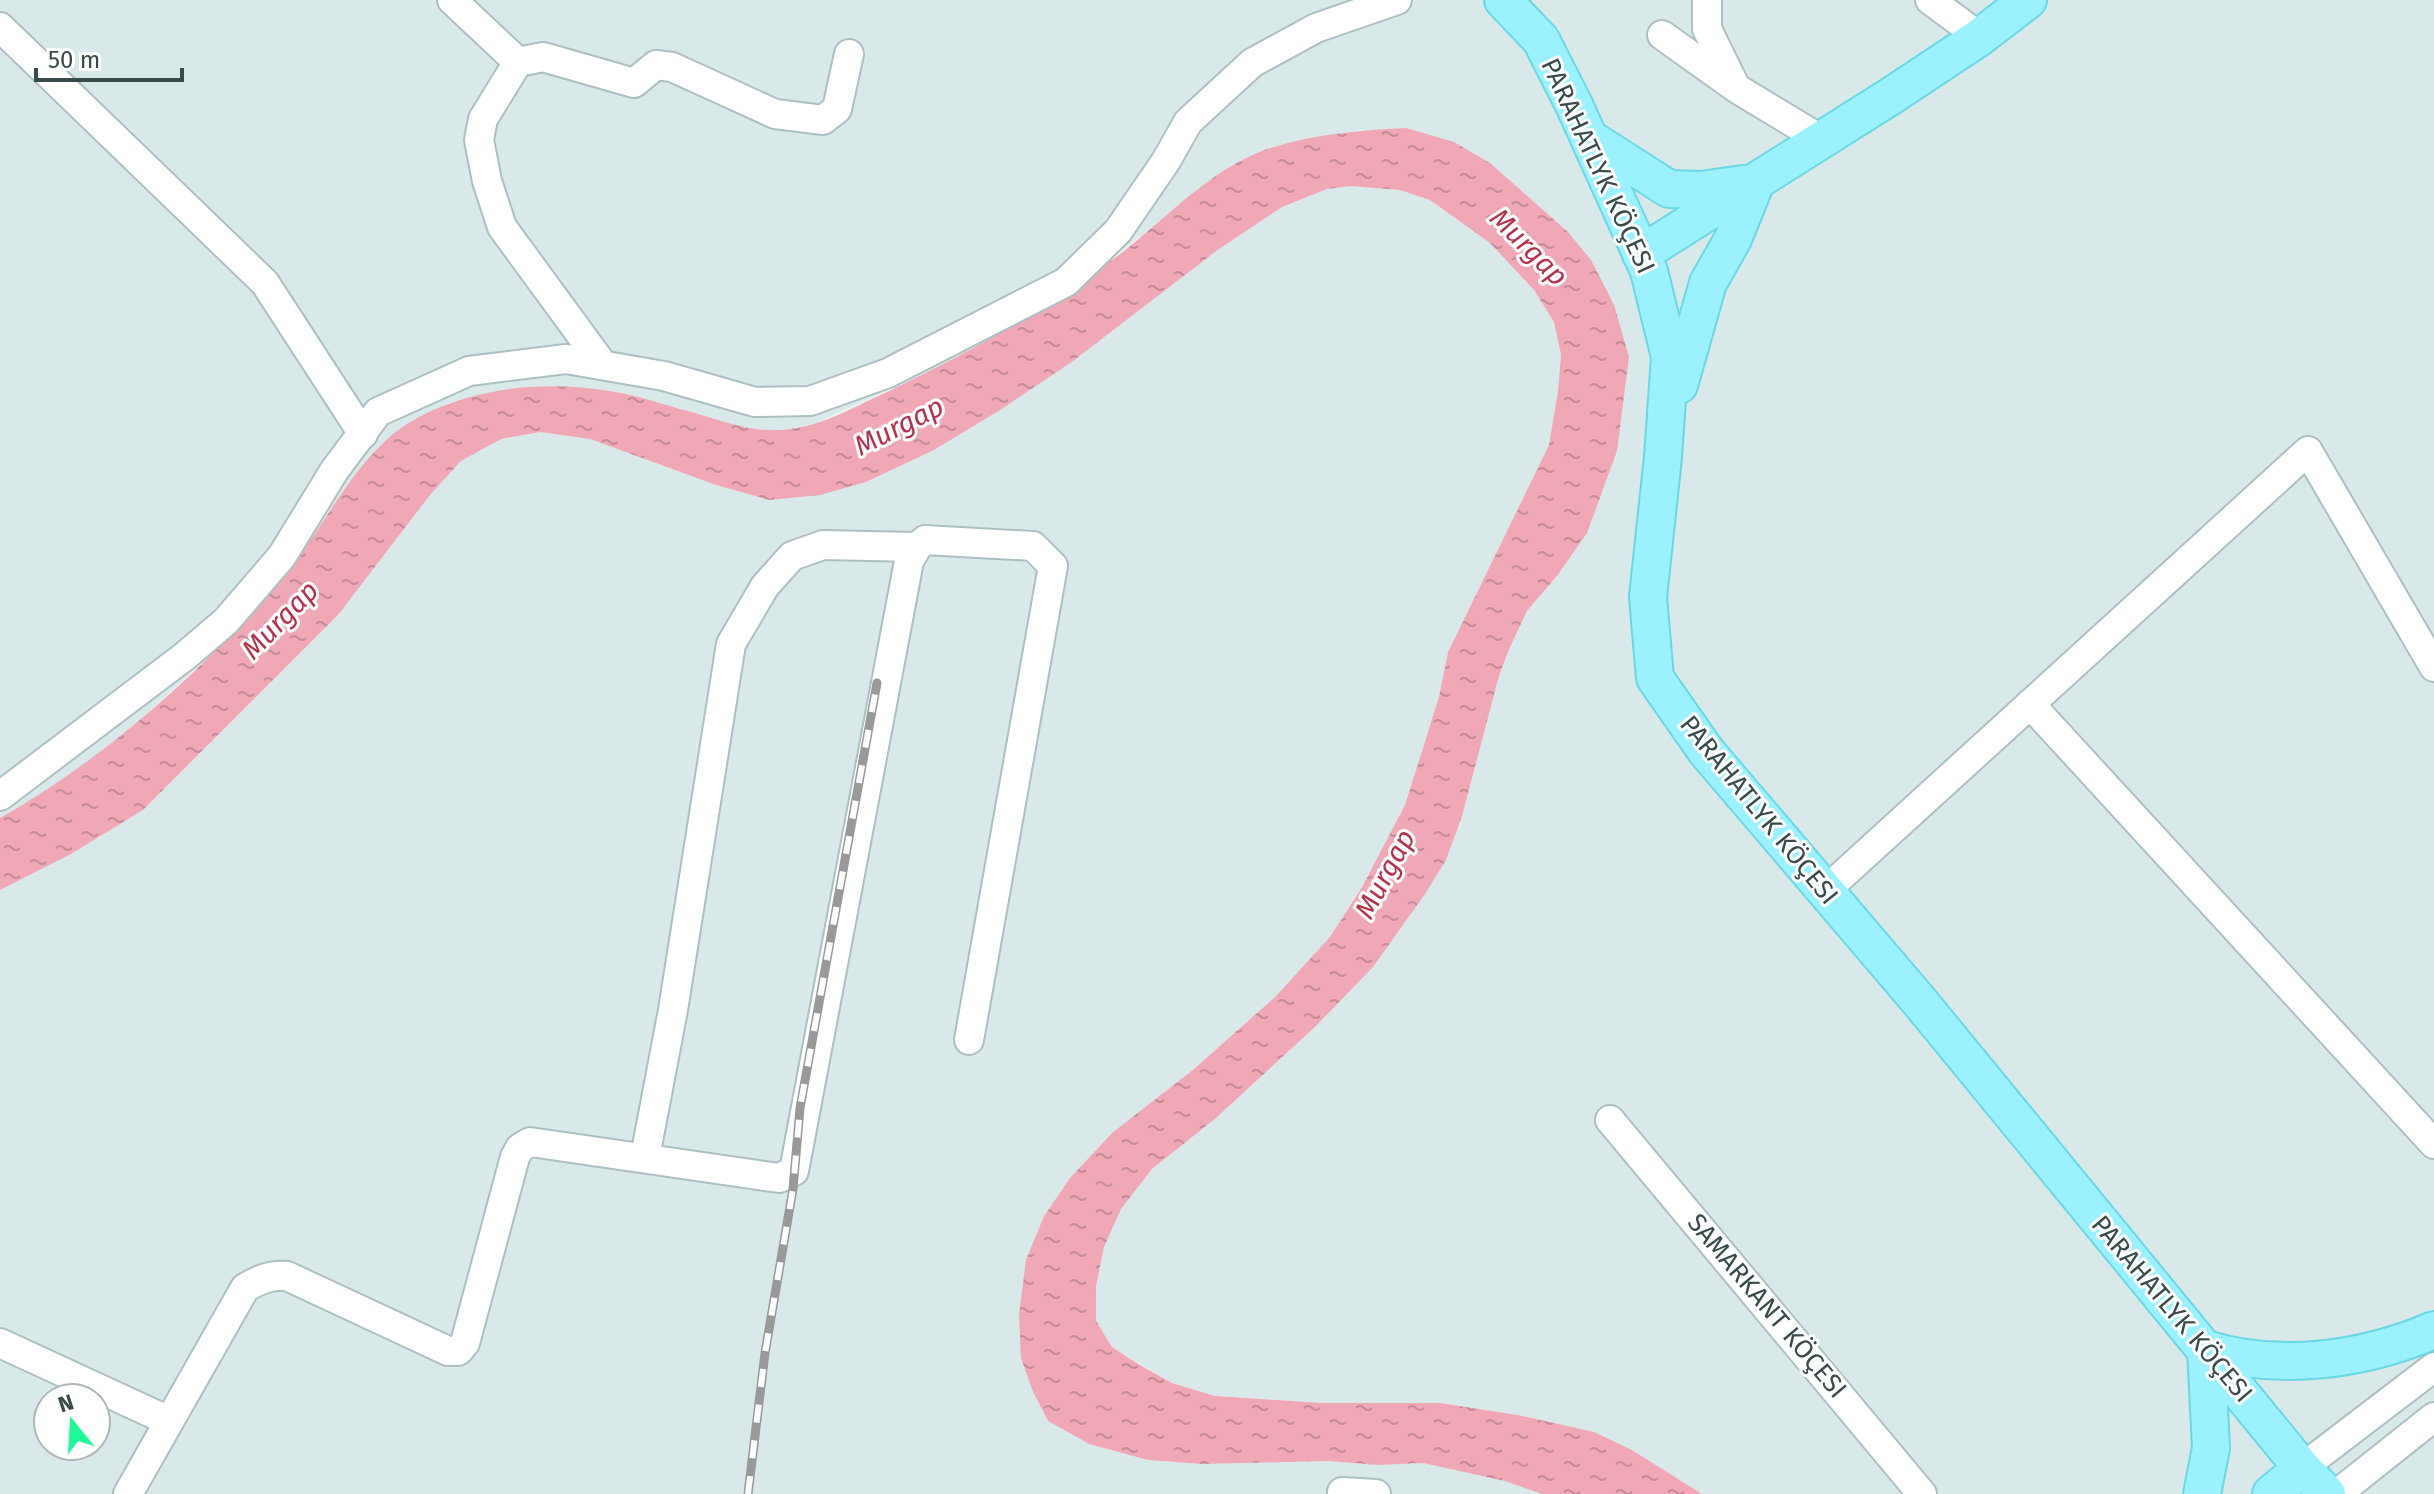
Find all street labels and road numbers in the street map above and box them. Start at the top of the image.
street label: PARAHATLYK KÖÇESI [1535,53,1661,279]
street label: PARAHATLYK KÖÇESI [1673,709,1845,911]
street label: SAMARKANT KÖÇESI [1681,1208,1853,1404]
street label: PARAHATLYK KÖÇESI [2085,1209,2259,1409]

